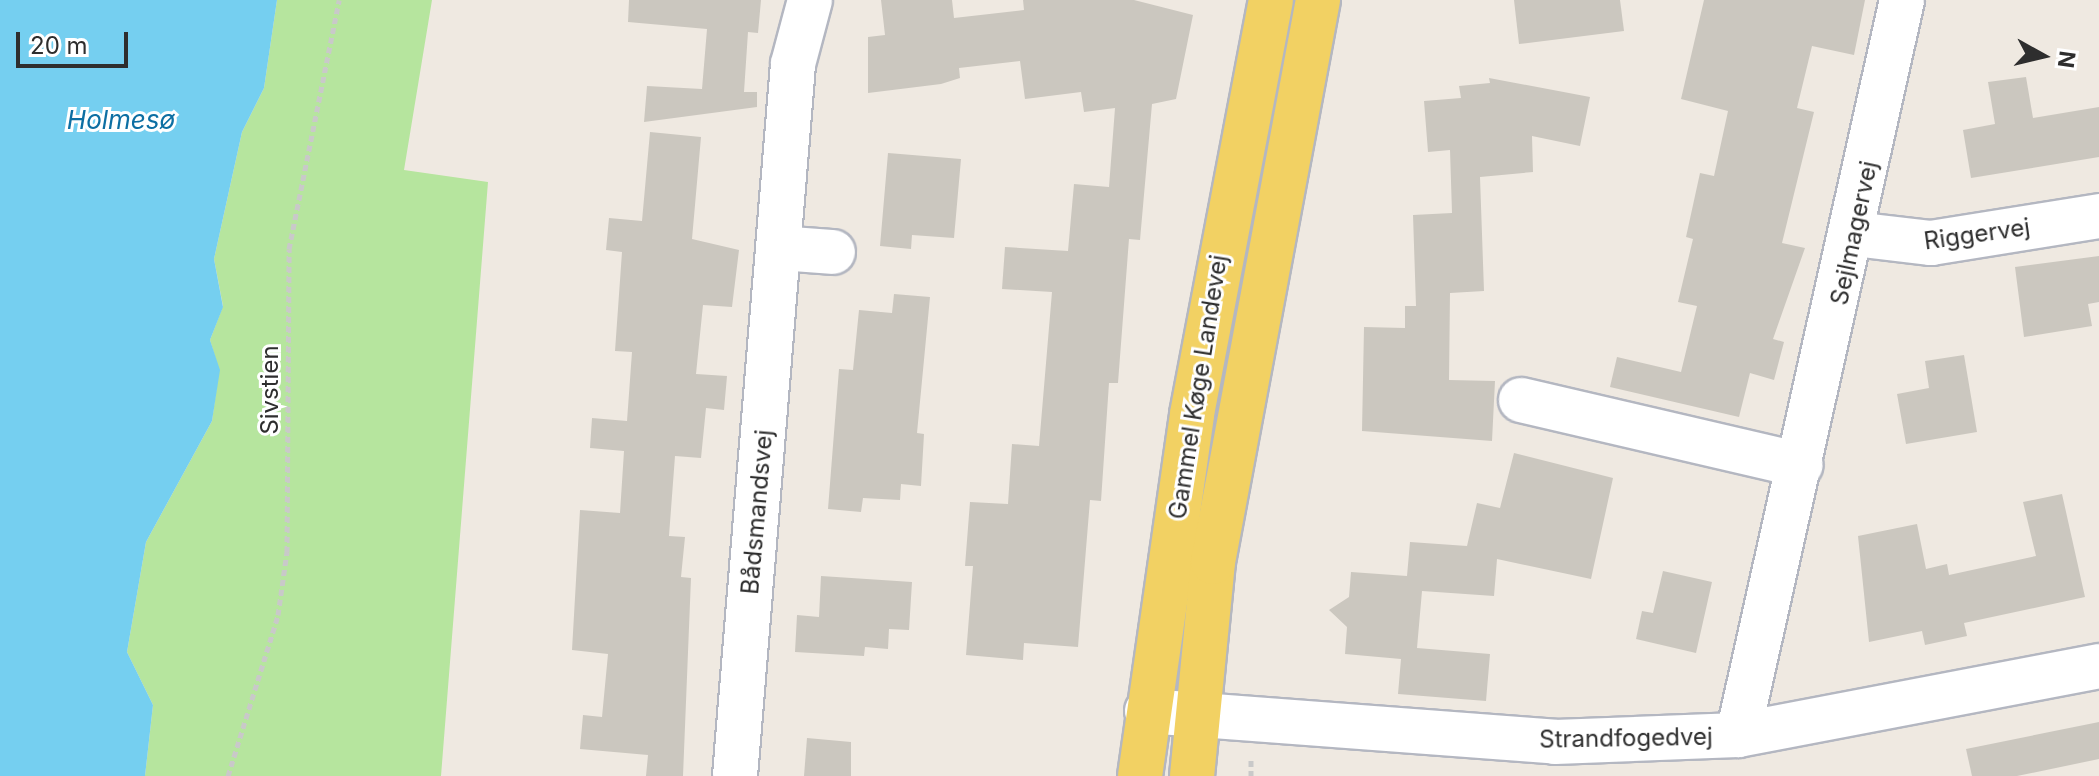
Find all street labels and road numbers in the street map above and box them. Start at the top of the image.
street label: Sejlmagervej [1825,158,1883,308]
street label: Riggervej [1922,212,2032,256]
street label: Gammel Køge Landevej [1163,253,1233,521]
street label: Sivstien [256,345,284,435]
street label: Bådsmandsvej [735,428,779,596]
street label: Strandfogedvej [1539,722,1713,754]

